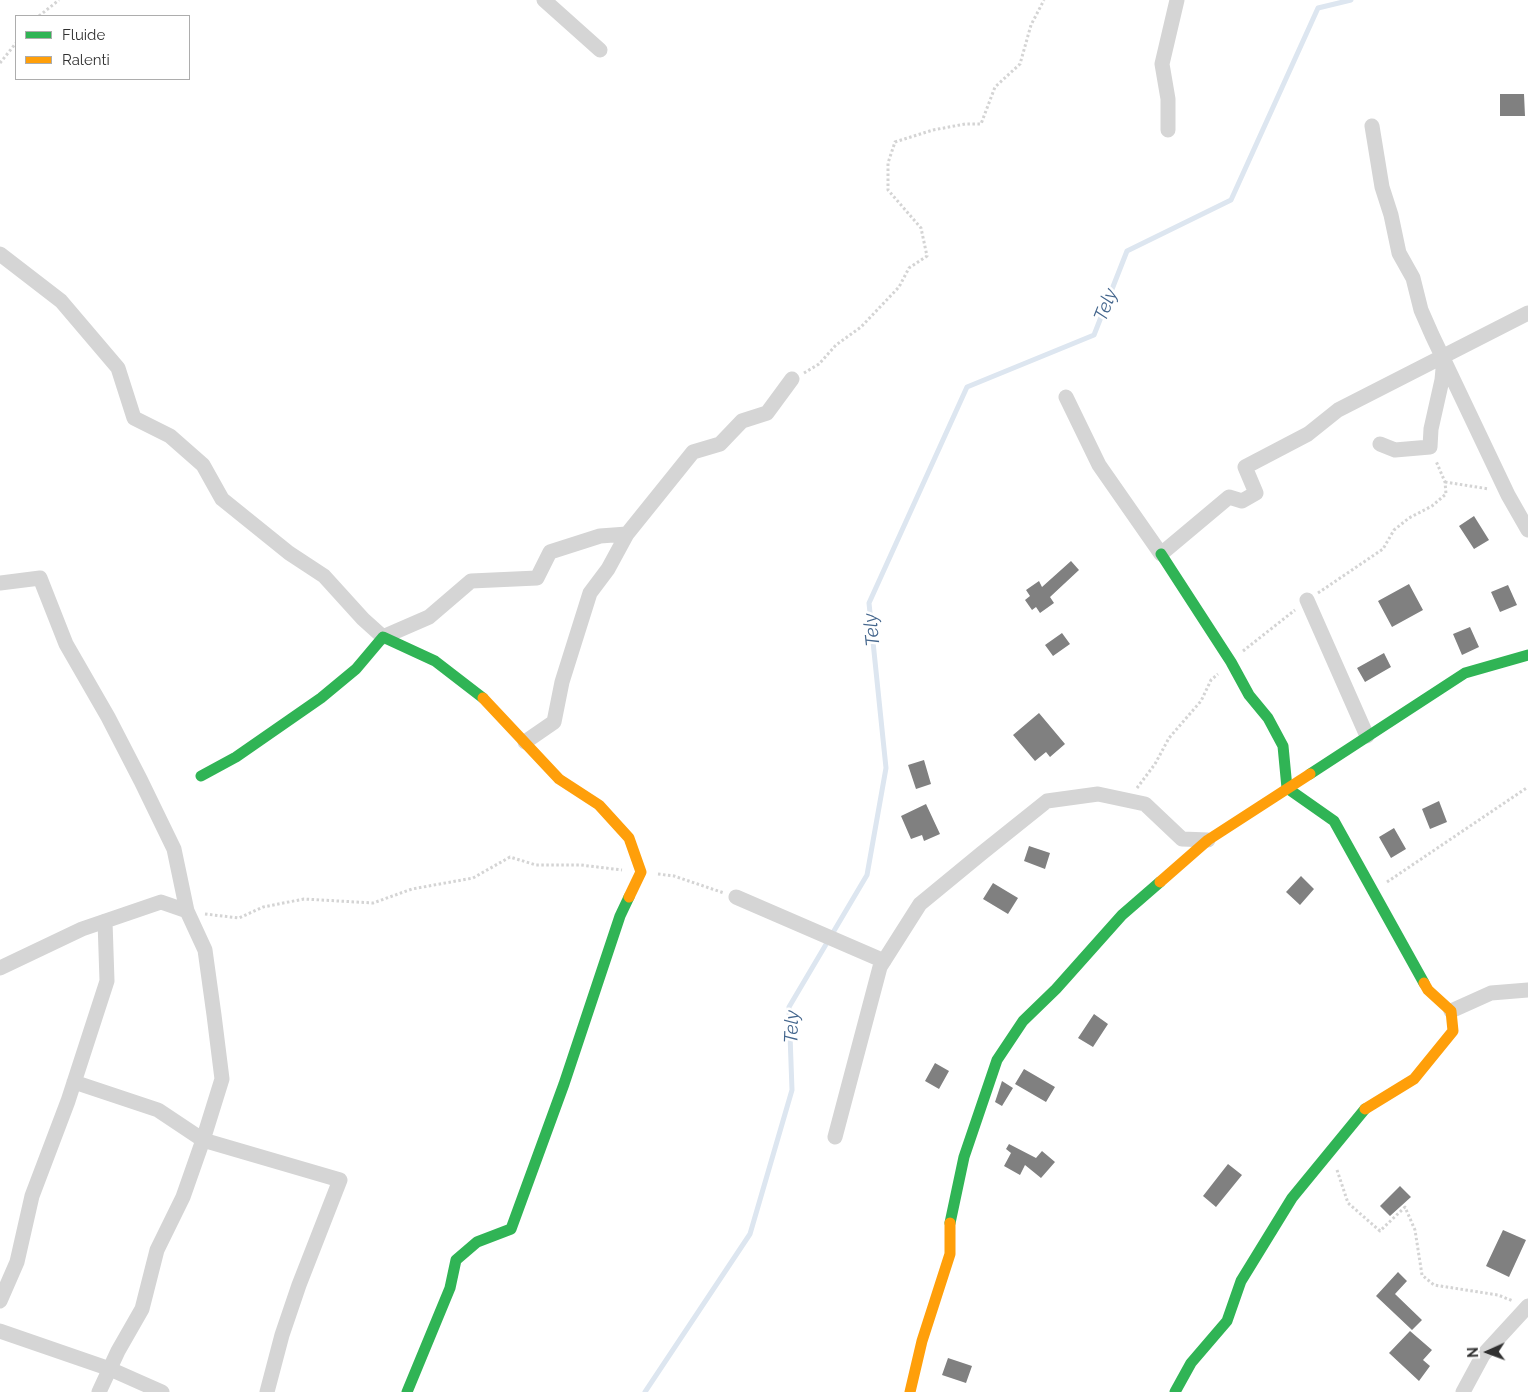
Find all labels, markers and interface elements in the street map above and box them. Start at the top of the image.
legend [15,15,190,80]
text: Fluide [62,26,105,44]
text: Ralenti [62,51,110,69]
water label: Tely [1089,285,1123,325]
water label: Tely [859,612,885,648]
water label: Tely [780,1010,804,1044]
north arrow [1463,1327,1513,1377]
text: N [1465,1347,1481,1358]

